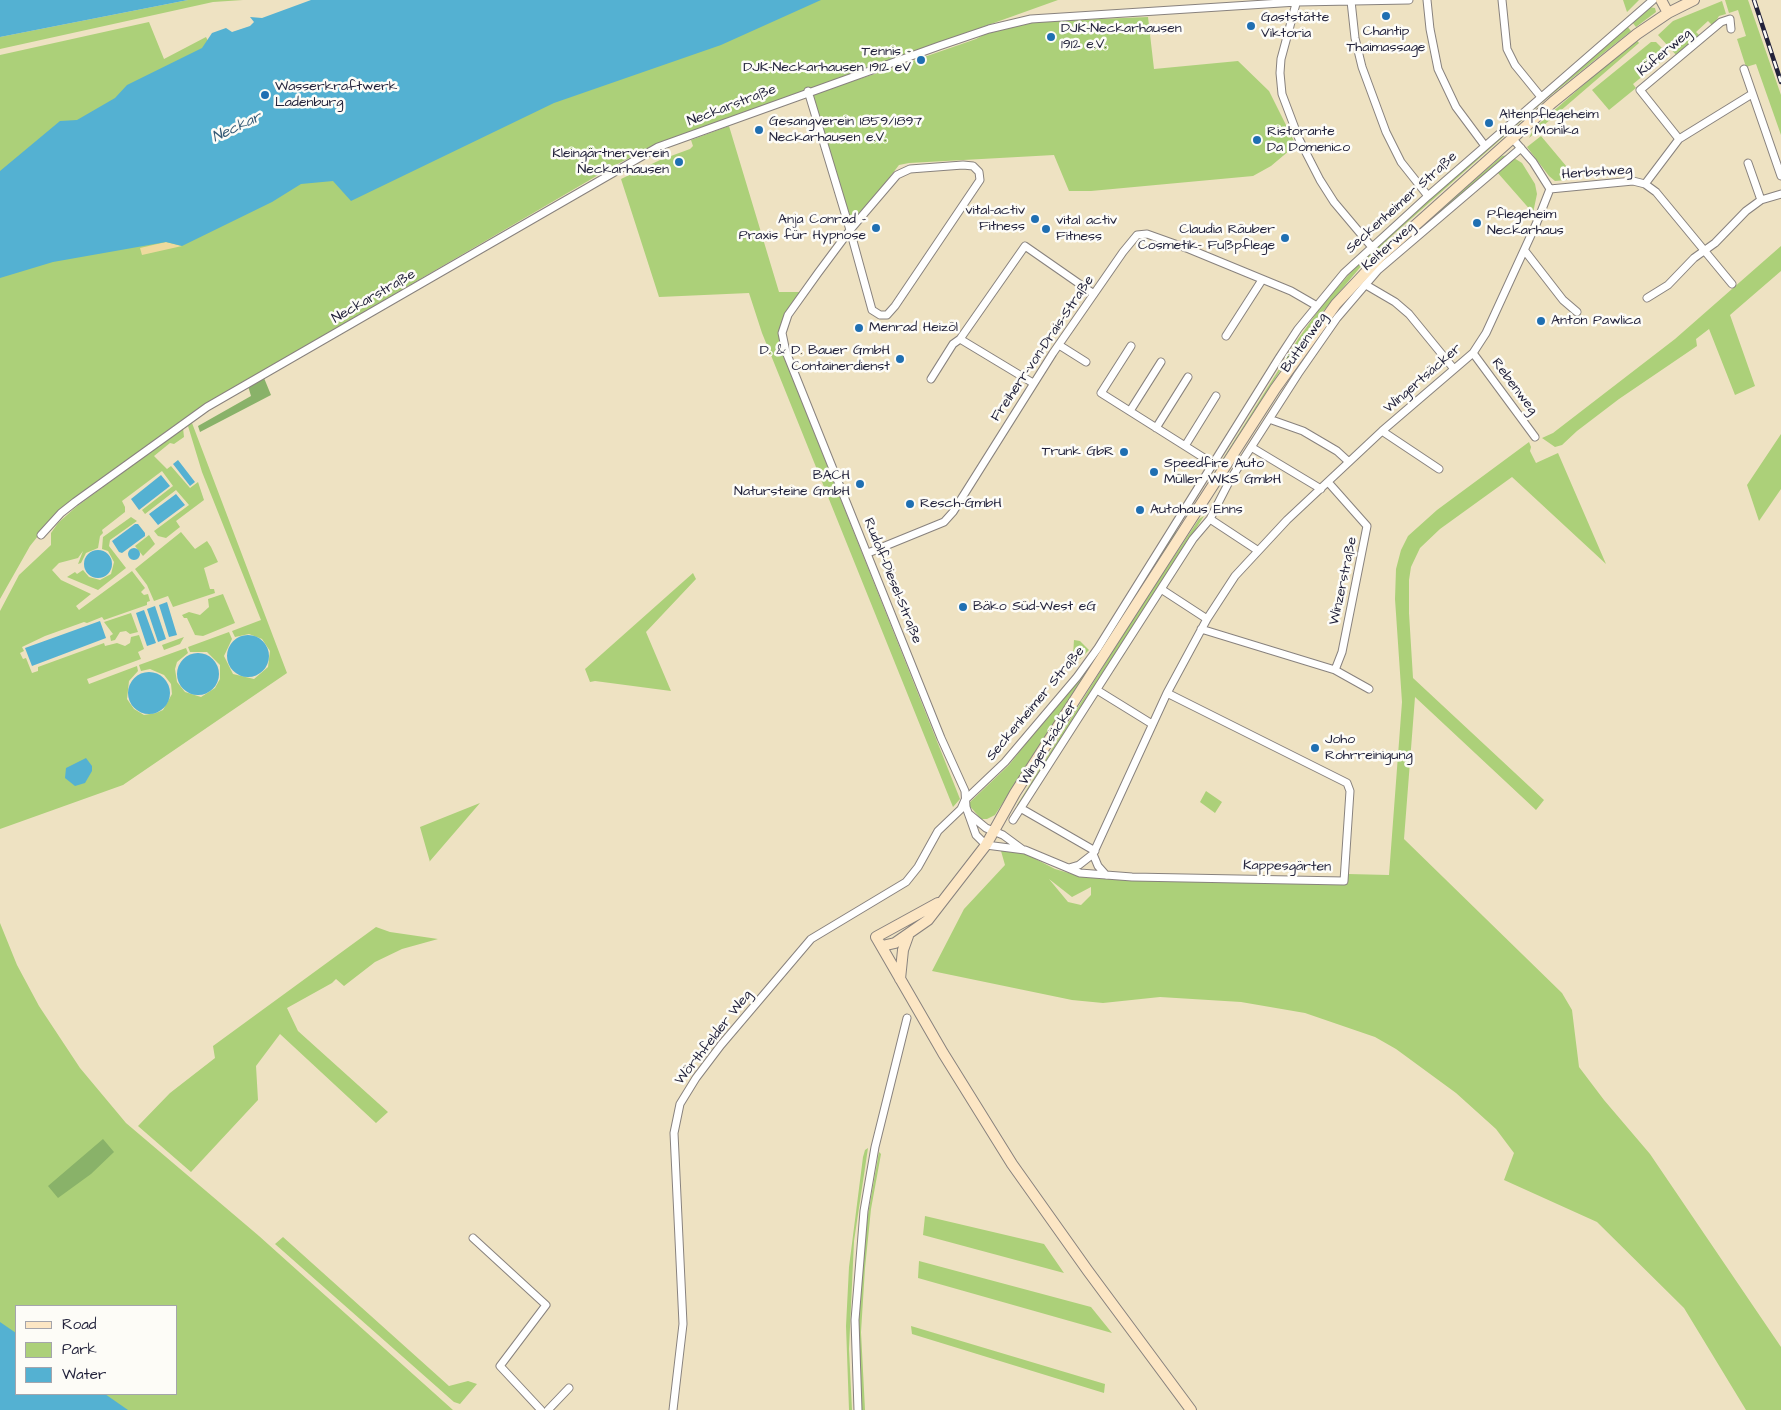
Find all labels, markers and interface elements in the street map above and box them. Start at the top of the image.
place label: Gaststätte Viktoria [1261,10,1329,42]
marker: Chantip Thaimassage [1380,10,1392,22]
marker: Gaststätte Viktoria [1245,20,1257,32]
place label: DJK-Neckarhausen 1912 e.V. [1061,21,1182,54]
place label: Chantip Thaimassage [1347,24,1425,56]
street label: Küferweg [1635,26,1695,80]
marker: DJK-Neckarhausen 1912 e.V. [1045,31,1057,43]
place label: Tennis - DJK-Neckarhausen 1912 eV [743,44,911,76]
marker: Tennis - DJK-Neckarhausen 1912 eV [915,54,927,66]
place label: Wasserkraftwerk Ladenburg [275,79,397,111]
street label: Neckarstraße [685,81,779,131]
marker: Wasserkraftwerk Ladenburg [259,89,271,101]
place label: Altenpflegeheim Haus Monika [1499,107,1599,140]
water label: Neckar [210,109,264,147]
place label: Gesangverein 1859/1897 Neckarhausen e.V. [769,114,922,146]
marker: Altenpflegeheim Haus Monika [1483,117,1495,129]
marker: Gesangverein 1859/1897 Neckarhausen e.V. [753,124,765,136]
place label: Ristorante Da Domenico [1267,124,1350,156]
marker: Ristorante Da Domenico [1251,134,1263,146]
place label: Kleingärtnerverein Neckarhausen [552,146,669,178]
street label: Seckenheimer Straße [1343,149,1461,257]
marker: Kleingärtnerverein Neckarhausen [673,156,685,168]
street label: Herbstweg [1561,162,1633,184]
place label: vital-activ Fitness [965,203,1025,236]
place label: Pflegeheim Neckarhaus [1487,207,1564,240]
place label: Anja Conrad - Praxis für Hypnose [739,212,866,244]
marker: vital-activ Fitness [1029,213,1041,225]
place label: vital activ Fitness [1056,213,1117,246]
marker: Pflegeheim Neckarhaus [1471,217,1483,229]
street label: Kelterweg [1359,219,1419,275]
marker: Anja Conrad - Praxis für Hypnose [870,222,882,234]
place label: Claudia Räuber Cosmetik- Fußpflege [1138,222,1275,254]
marker: vital activ Fitness [1040,223,1052,235]
marker: Claudia Räuber Cosmetik- Fußpflege [1279,232,1291,244]
street label: Neckarstraße [329,266,419,328]
street label: Freiherr-von-Drais-Straße [988,273,1098,425]
street label: Büttenweg [1278,310,1332,376]
place label: Anton Pawlica [1551,313,1641,329]
marker: Anton Pawlica [1535,315,1547,327]
place label: Menrad Heizöl [869,320,958,336]
marker: Menrad Heizöl [853,322,865,334]
street label: Wingertsäcker [1381,341,1465,417]
place label: D. & D. Bauer GmbH Containerdienst [760,343,890,376]
marker: D. & D. Bauer GmbH Containerdienst [894,353,906,365]
street label: Rebenweg [1487,356,1541,418]
place label: Trunk GbR [1042,444,1114,460]
marker: Trunk GbR [1118,446,1130,458]
place label: Speedfire Auto Müller WKS GmbH [1164,456,1281,488]
marker: Speedfire Auto Müller WKS GmbH [1148,466,1160,478]
place label: BACH Natursteine GmbH [734,468,850,501]
marker: BACH Natursteine GmbH [854,478,866,490]
place label: Resch-GmbH [920,496,1002,512]
marker: Resch-GmbH [904,498,916,510]
place label: Autohaus Enns [1150,502,1243,518]
marker: Autohaus Enns [1134,504,1146,516]
street label: Rudolf-Diesel-Straße [859,516,925,646]
street label: Winzerstraße [1326,535,1362,627]
place label: Bäko Süd-West eG [973,599,1096,615]
marker: Bäko Süd-West eG [957,601,969,613]
street label: Seckenheimer Straße [983,643,1089,765]
street label: Wingertsäcker [1016,697,1082,789]
place label: Joho Rohrreinigung [1325,732,1413,764]
marker: Joho Rohrreinigung [1309,742,1321,754]
street label: Kappesgärten [1243,858,1331,876]
street label: Wörthfelder Weg [672,987,756,1089]
legend [15,1305,178,1395]
text: Road [62,1314,96,1335]
text: Park [62,1339,97,1360]
text: Water [62,1364,106,1385]

